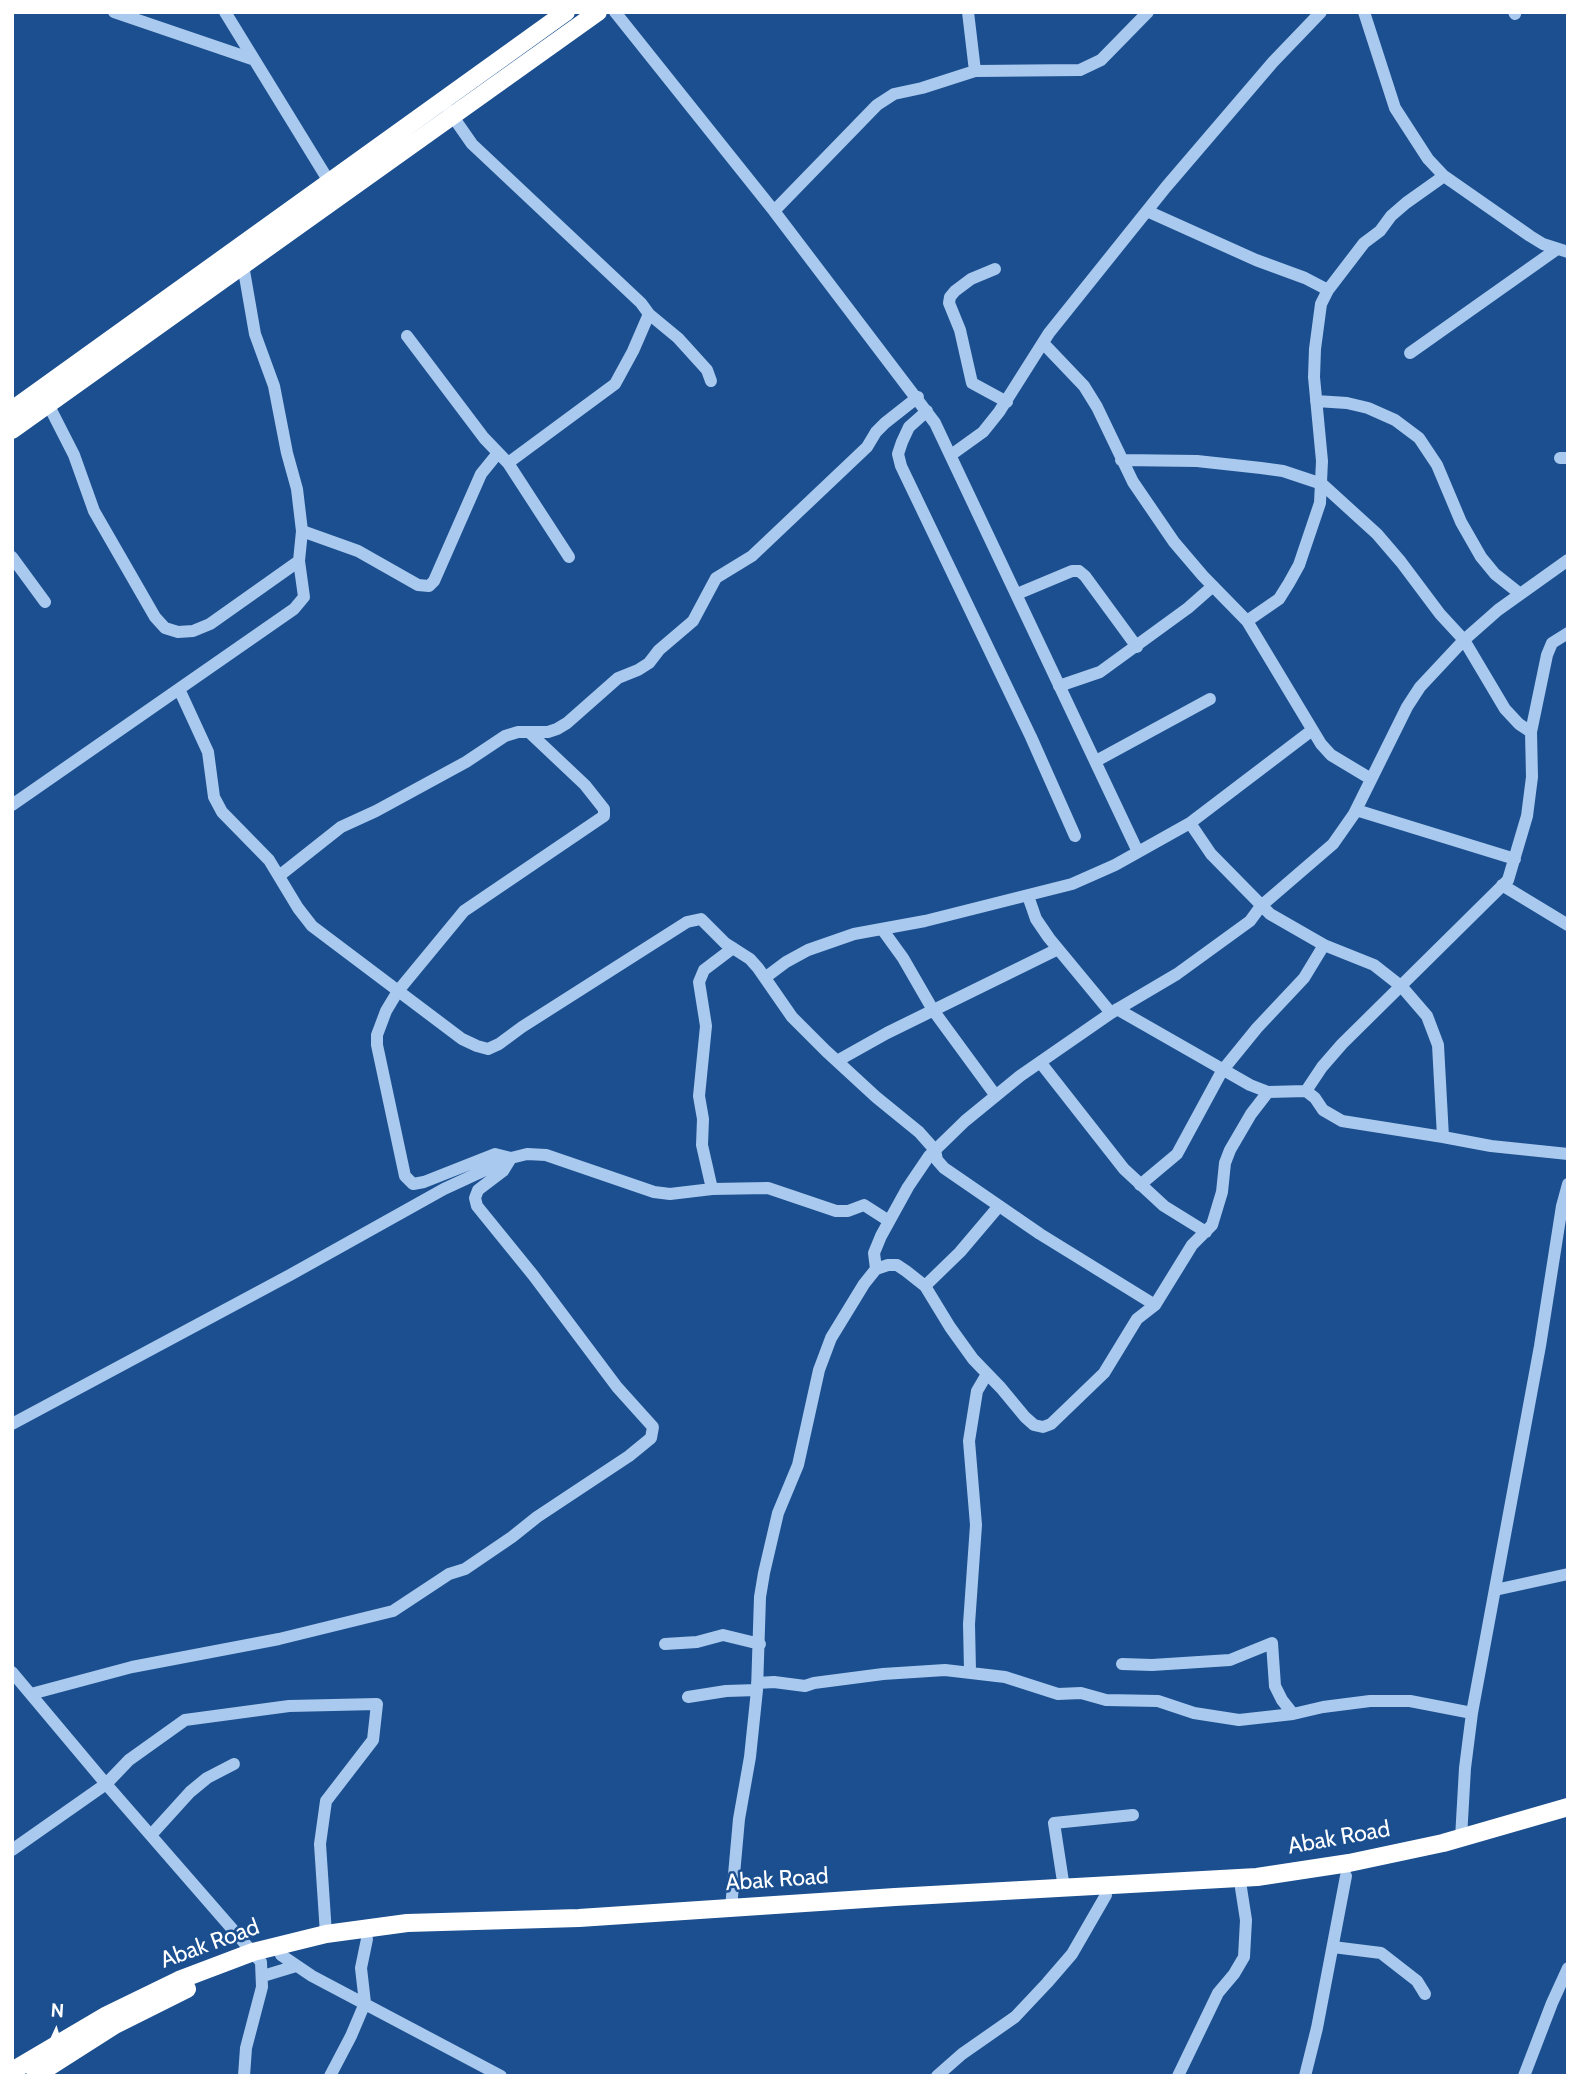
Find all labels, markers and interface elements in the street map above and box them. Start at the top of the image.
street label: Abak Road [1286,1815,1392,1861]
street label: Abak Road [724,1863,830,1897]
street label: Abak Road [157,1913,263,1975]
north arrow [21,1997,91,2067]
text: N [50,1999,65,2022]

